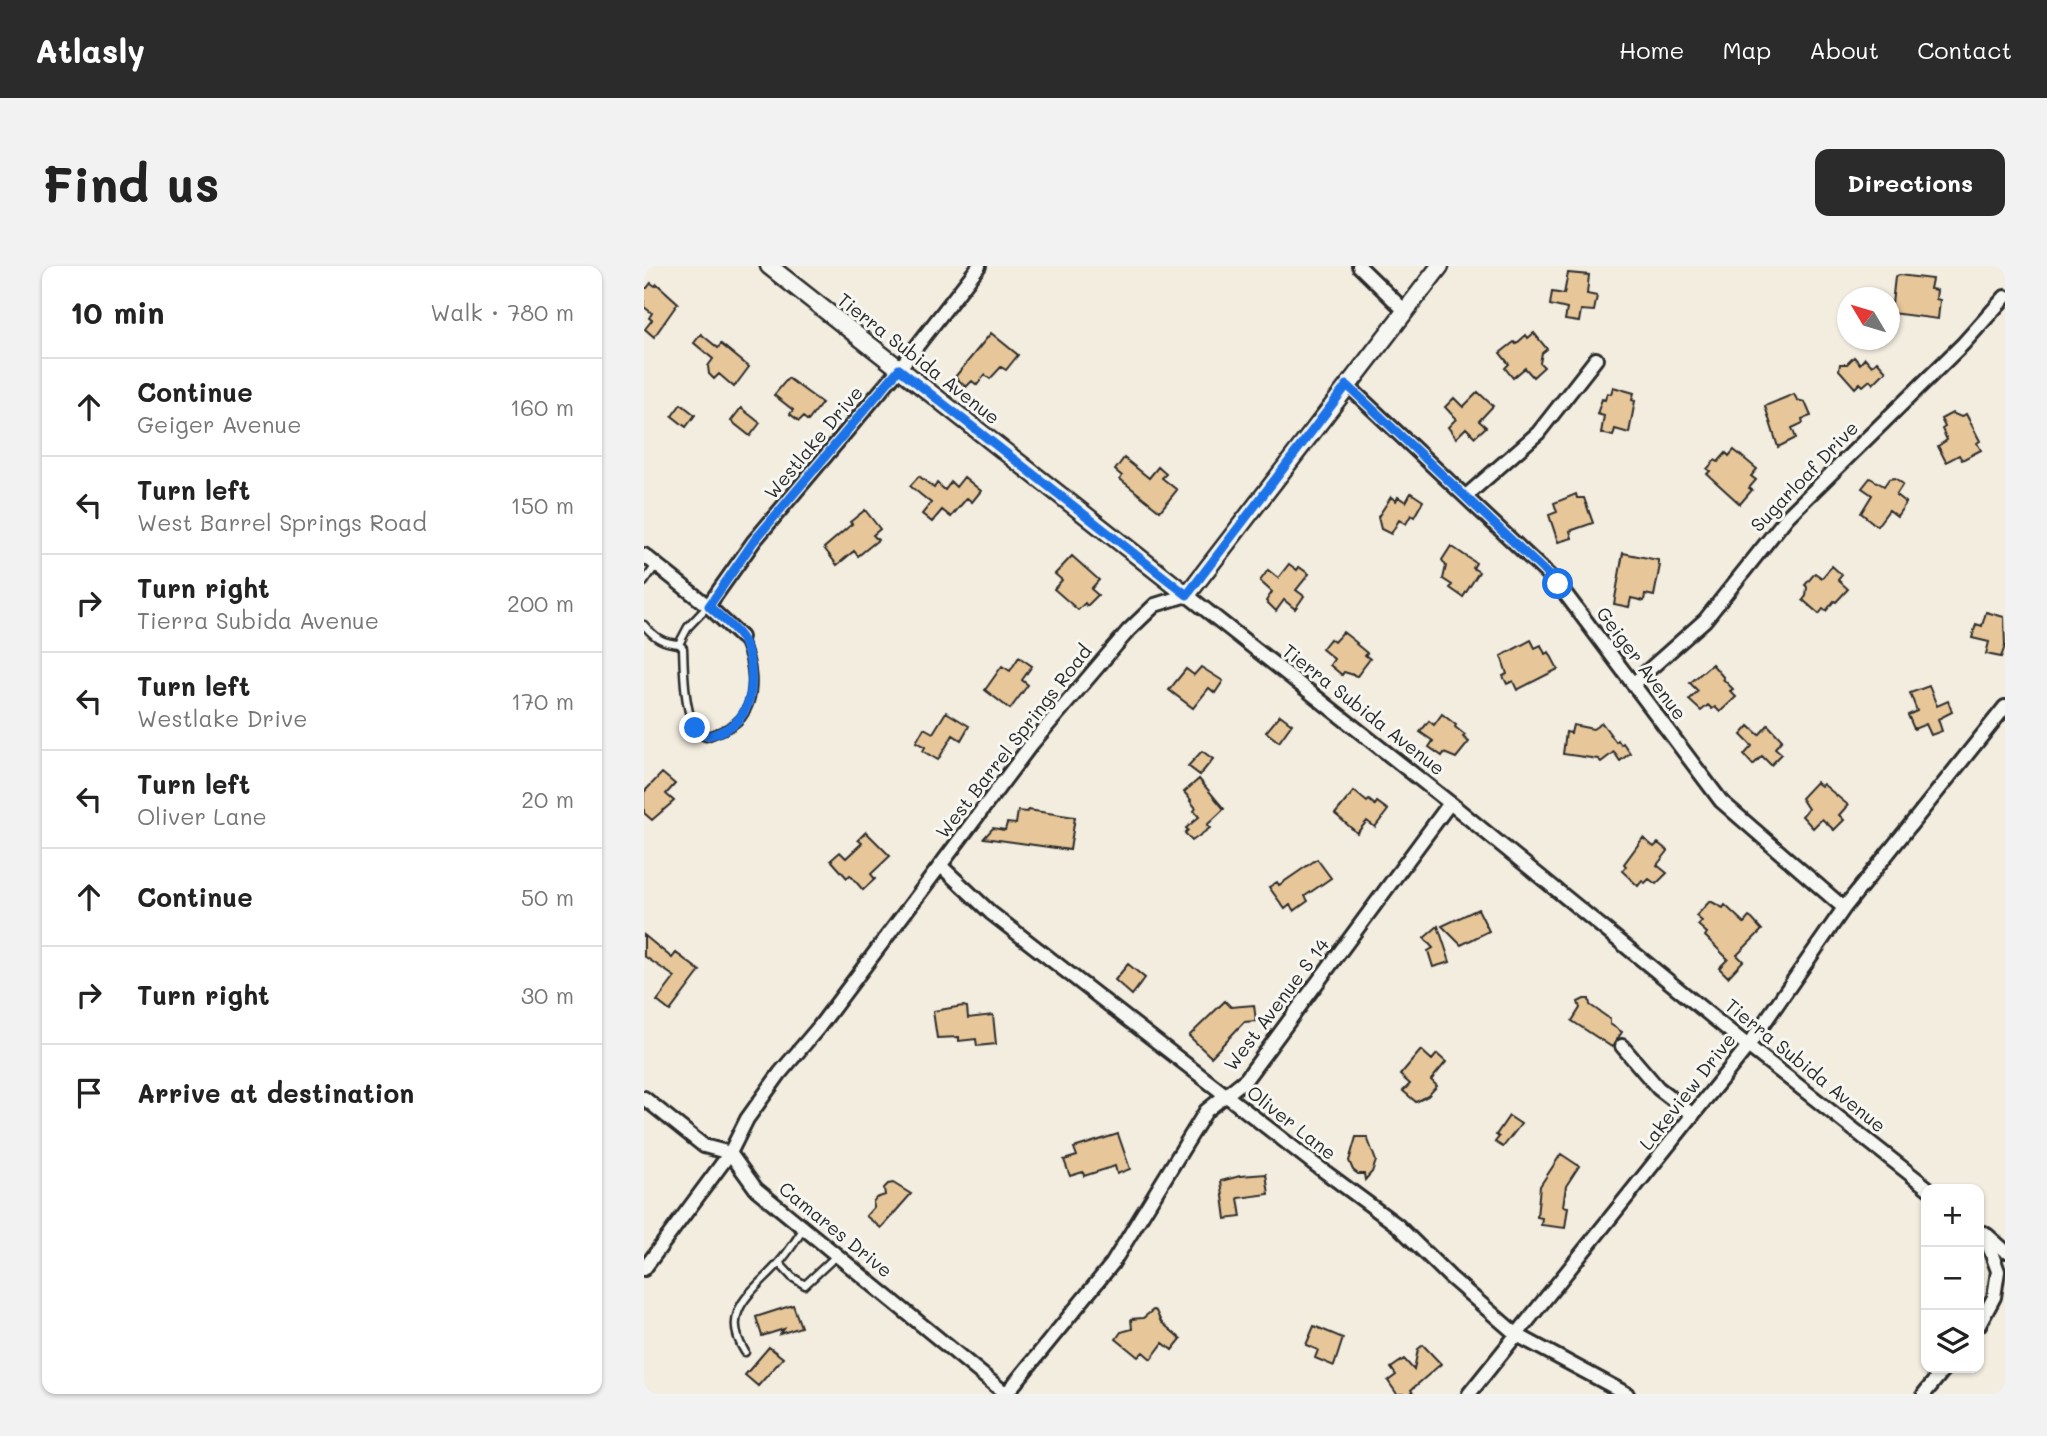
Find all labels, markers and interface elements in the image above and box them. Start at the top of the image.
text: Atlasly [35,28,145,71]
text: Home [1619,34,1684,65]
text: Map [1722,34,1771,65]
text: About [1809,34,1879,65]
text: Contact [1917,34,2012,65]
button: Directions [1815,149,2005,216]
text: Find us [42,151,220,214]
street label: Tierra Subida Avenue [833,287,1005,429]
north arrow [1837,287,1900,350]
text: 10 min [70,292,165,332]
text: Walk · 780 m [430,297,574,327]
text: Continue [137,375,253,409]
street label: Westlake Drive [758,380,868,504]
icon: ahead [70,388,108,426]
text: 160 m [510,392,574,422]
text: Geiger Avenue [137,409,301,439]
street label: Sugarloaf Drive [1745,415,1863,537]
text: Turn left [137,473,250,507]
icon: left [70,486,108,524]
text: 150 m [510,490,574,520]
text: West Barrel Springs Road [137,507,427,537]
route start [1542,568,1573,599]
text: Turn right [137,571,270,605]
icon: right [70,584,108,622]
text: 200 m [507,588,574,618]
street label: Geiger Avenue [1591,601,1693,725]
text: Tierra Subida Avenue [137,605,379,635]
street label: Tierra Subida Avenue [1278,638,1450,780]
street label: West Barrel Springs Road [929,639,1097,843]
text: Turn left [137,669,250,703]
icon: left [70,682,108,720]
text: 170 m [511,686,574,716]
text: Westlake Drive [137,703,307,733]
route end [679,712,710,743]
text: Turn left [137,767,250,801]
icon: left [70,780,108,818]
text: 20 m [521,784,574,814]
text: Oliver Lane [137,801,267,831]
icon: ahead [70,878,108,916]
text: Continue [137,880,253,914]
text: 50 m [521,882,574,912]
street label: West Avenue S 14 [1218,932,1334,1076]
icon: right [70,976,108,1014]
text: Turn right [137,978,270,1012]
text: 30 m [521,980,574,1010]
street label: Tierra Subida Avenue [1720,992,1892,1138]
street label: Lakeview Drive [1633,1027,1741,1155]
icon: arrive [70,1074,108,1112]
text: Arrive at destination [137,1076,414,1110]
street label: Oliver Lane [1242,1079,1342,1165]
street label: Camares Drive [774,1175,898,1283]
map controls [1921,1184,1984,1373]
button: + [1921,1184,1984,1247]
button: − [1921,1247,1984,1310]
button: layers [1921,1310,1984,1373]

